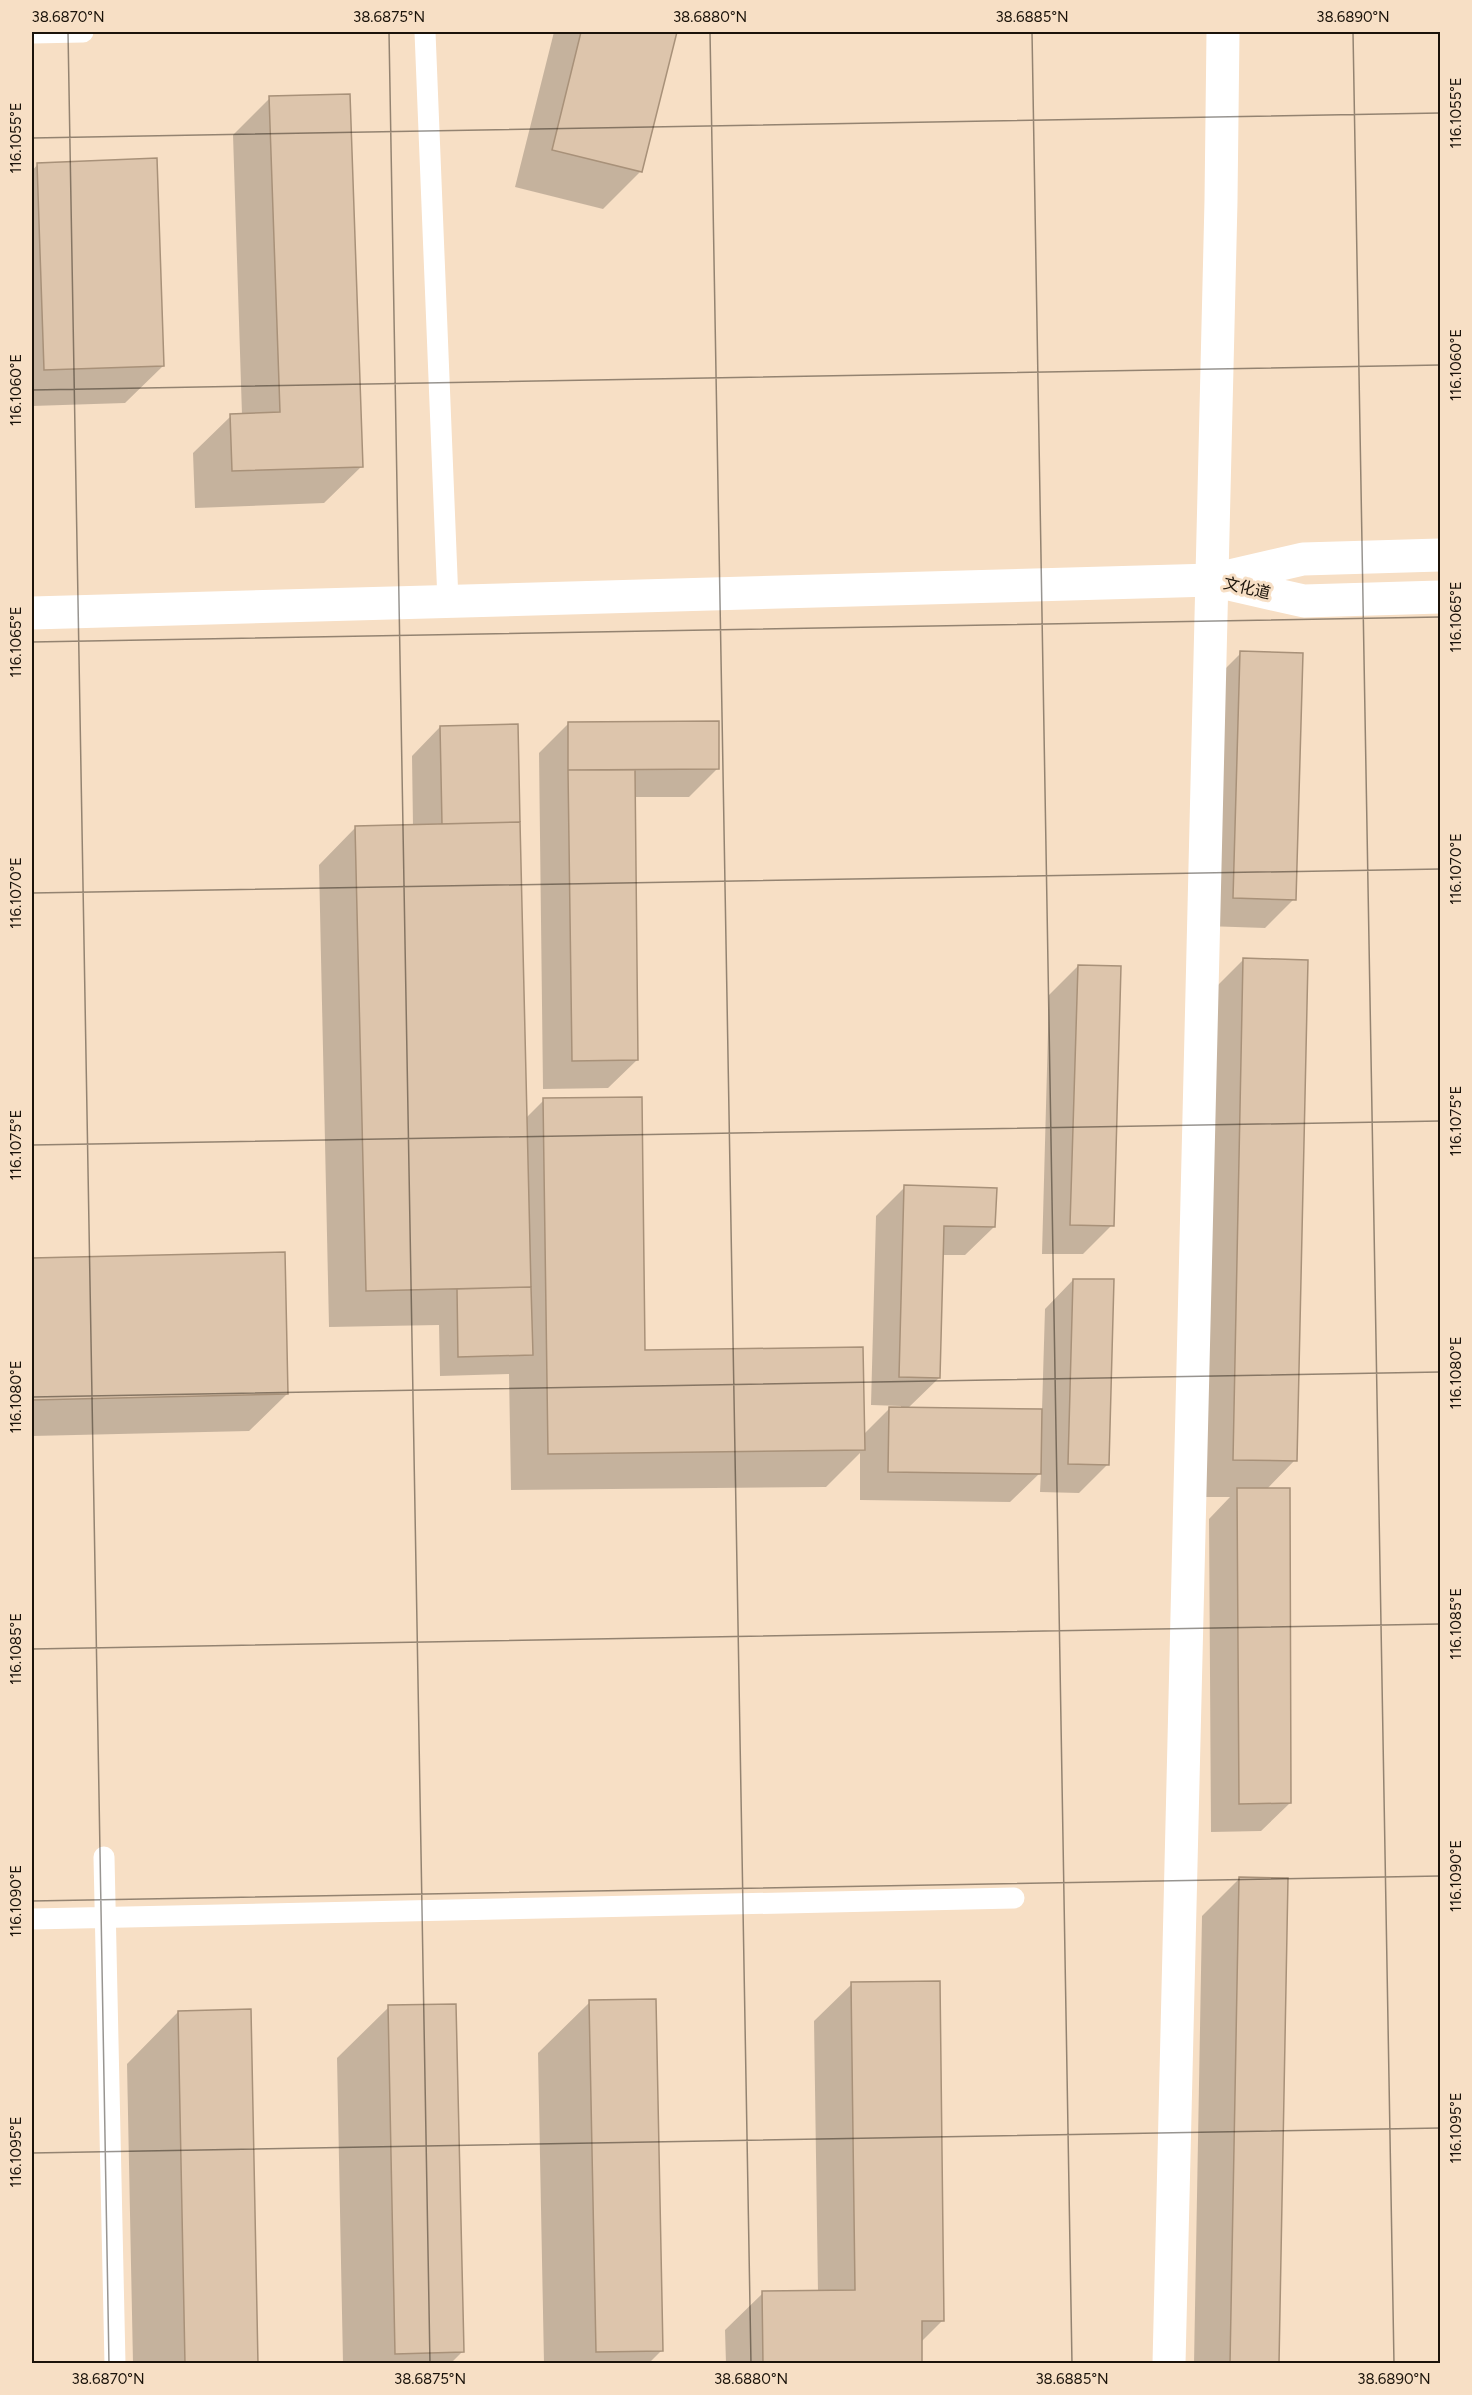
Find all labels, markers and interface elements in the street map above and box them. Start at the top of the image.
text: 38.6870°N [31,8,105,26]
text: 38.6875°N [353,8,425,26]
text: 38.6880°N [673,8,747,26]
text: 38.6885°N [995,8,1069,26]
text: 38.6890°N [1316,8,1390,26]
text: 116.1055°E [1447,77,1465,149]
text: 116.1055°E [7,102,25,174]
text: 116.1060°E [1447,329,1465,401]
text: 116.1060°E [7,354,25,426]
street label: 文化道 [1221,573,1273,603]
text: 116.1065°E [1447,581,1465,653]
text: 116.1065°E [7,606,25,678]
text: 116.1070°E [1447,833,1465,905]
text: 116.1070°E [7,857,25,929]
text: 116.1075°E [1447,1086,1465,1156]
text: 116.1075°E [7,1110,25,1180]
text: 116.1080°E [1447,1336,1465,1410]
text: 116.1080°E [7,1360,25,1434]
text: 116.1085°E [1447,1588,1465,1660]
text: 116.1085°E [7,1613,25,1685]
text: 116.1090°E [1447,1840,1465,1912]
text: 116.1090°E [7,1865,25,1937]
text: 116.1095°E [1447,2092,1465,2164]
text: 116.1095°E [7,2116,25,2188]
text: 38.6870°N [71,2370,145,2388]
text: 38.6875°N [394,2370,466,2388]
text: 38.6880°N [714,2370,788,2388]
text: 38.6885°N [1035,2370,1109,2388]
text: 38.6890°N [1357,2370,1431,2388]

